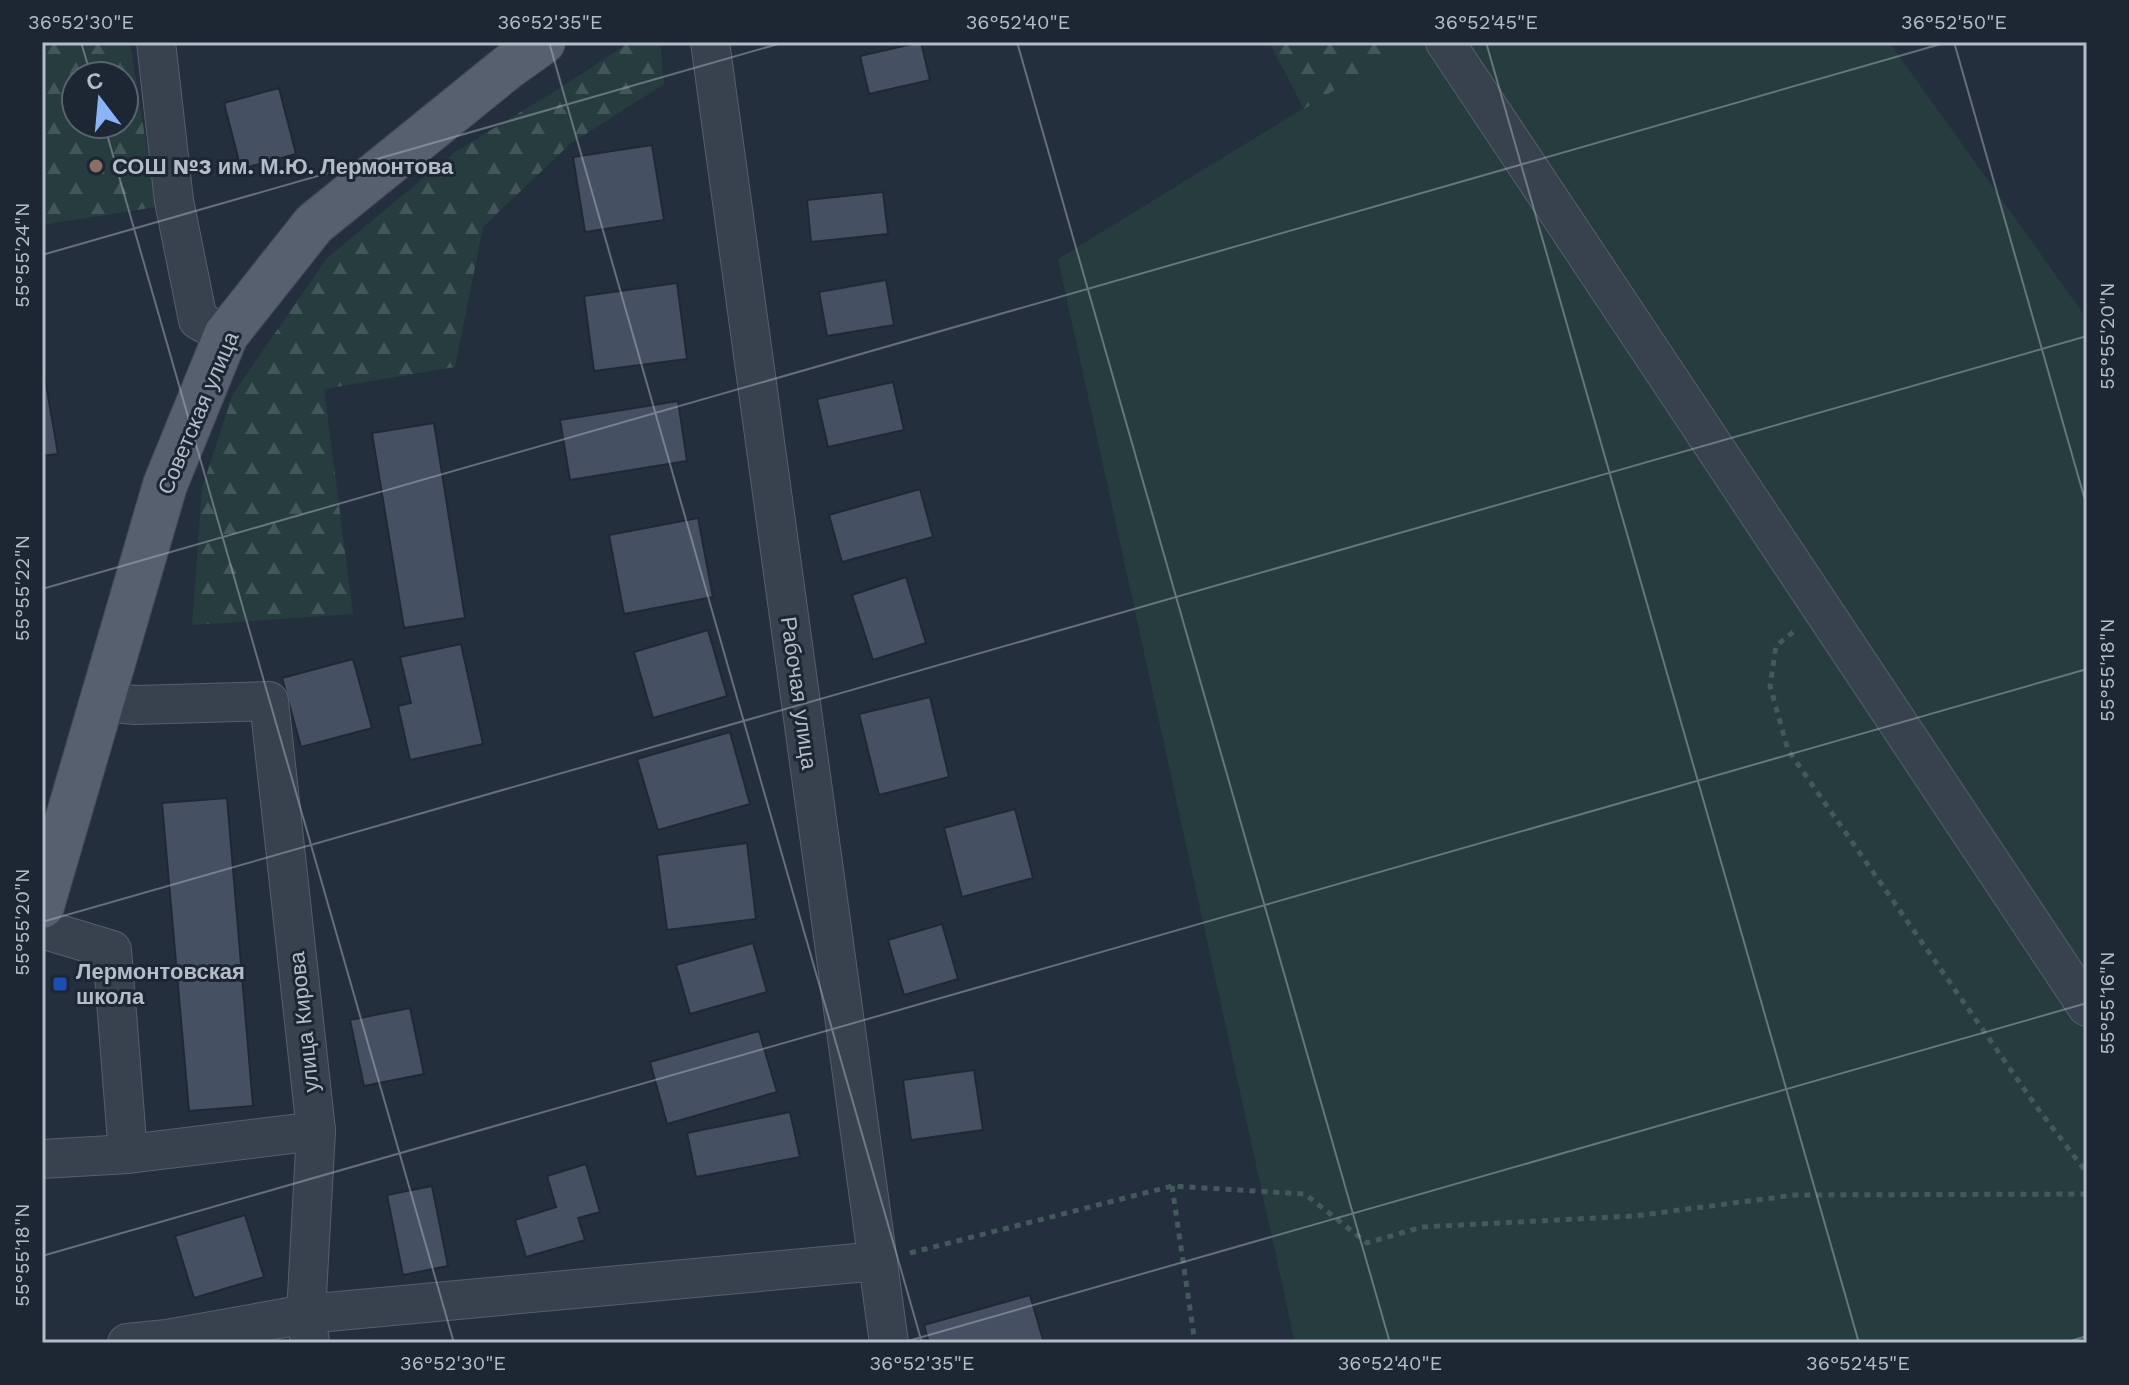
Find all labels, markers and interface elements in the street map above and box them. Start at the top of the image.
text: 36°52'30"E [28,10,134,34]
text: 36°52'35"E [497,10,603,34]
text: 36°52'40"E [966,10,1070,34]
text: 36°52'45"E [1434,10,1538,34]
text: 36°52'50"E [1901,10,2007,34]
north arrow [60,60,140,140]
text: С [84,67,106,95]
place label: СОШ №3 им. М.Ю. Лермонтова [112,154,454,179]
marker: СОШ №3 им. М.Ю. Лермонтова [87,157,105,175]
text: 55°55'24"N [10,202,34,308]
text: 55°55'20"N [2095,282,2119,390]
street label: Советская улица [152,327,244,498]
text: 55°55'22"N [10,535,34,641]
street label: Рабочая улица [776,615,822,772]
text: 55°55'18"N [2095,618,2119,722]
text: 55°55'20"N [10,868,34,976]
street label: улица Кирова [284,950,324,1094]
text: 55°55'16"N [2095,951,2119,1055]
place label: Лермонтовская школа [76,959,245,1009]
marker: Лермонтовская школа [51,975,69,993]
text: 55°55'18"N [10,1203,34,1307]
text: 36°52'30"E [400,1351,506,1375]
text: 36°52'35"E [869,1351,975,1375]
text: 36°52'40"E [1338,1351,1442,1375]
text: 36°52'45"E [1806,1351,1910,1375]

